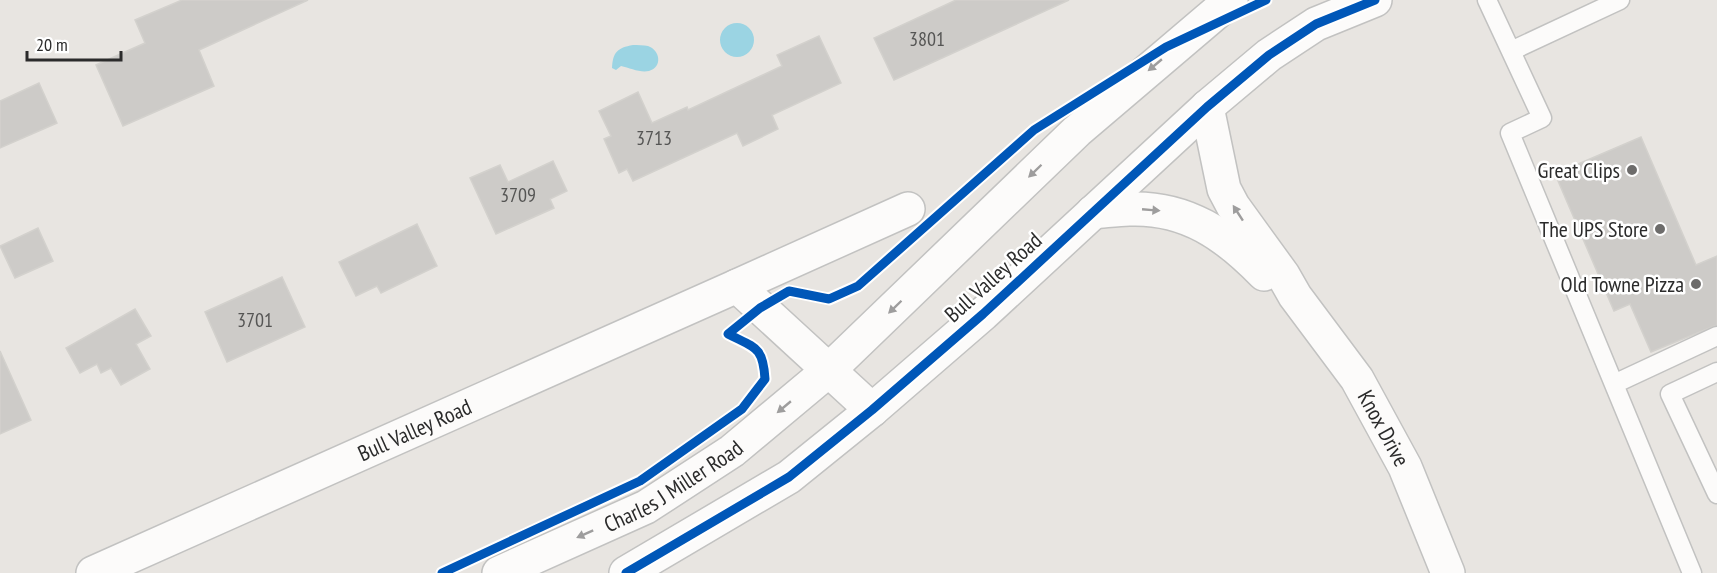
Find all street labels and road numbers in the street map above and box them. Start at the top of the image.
street label: Bull Valley Road [939,226,1047,328]
street label: Knox Drive [1352,385,1416,471]
street label: Bull Valley Road [353,392,476,467]
street label: Charles J Miller Road [599,434,749,538]

